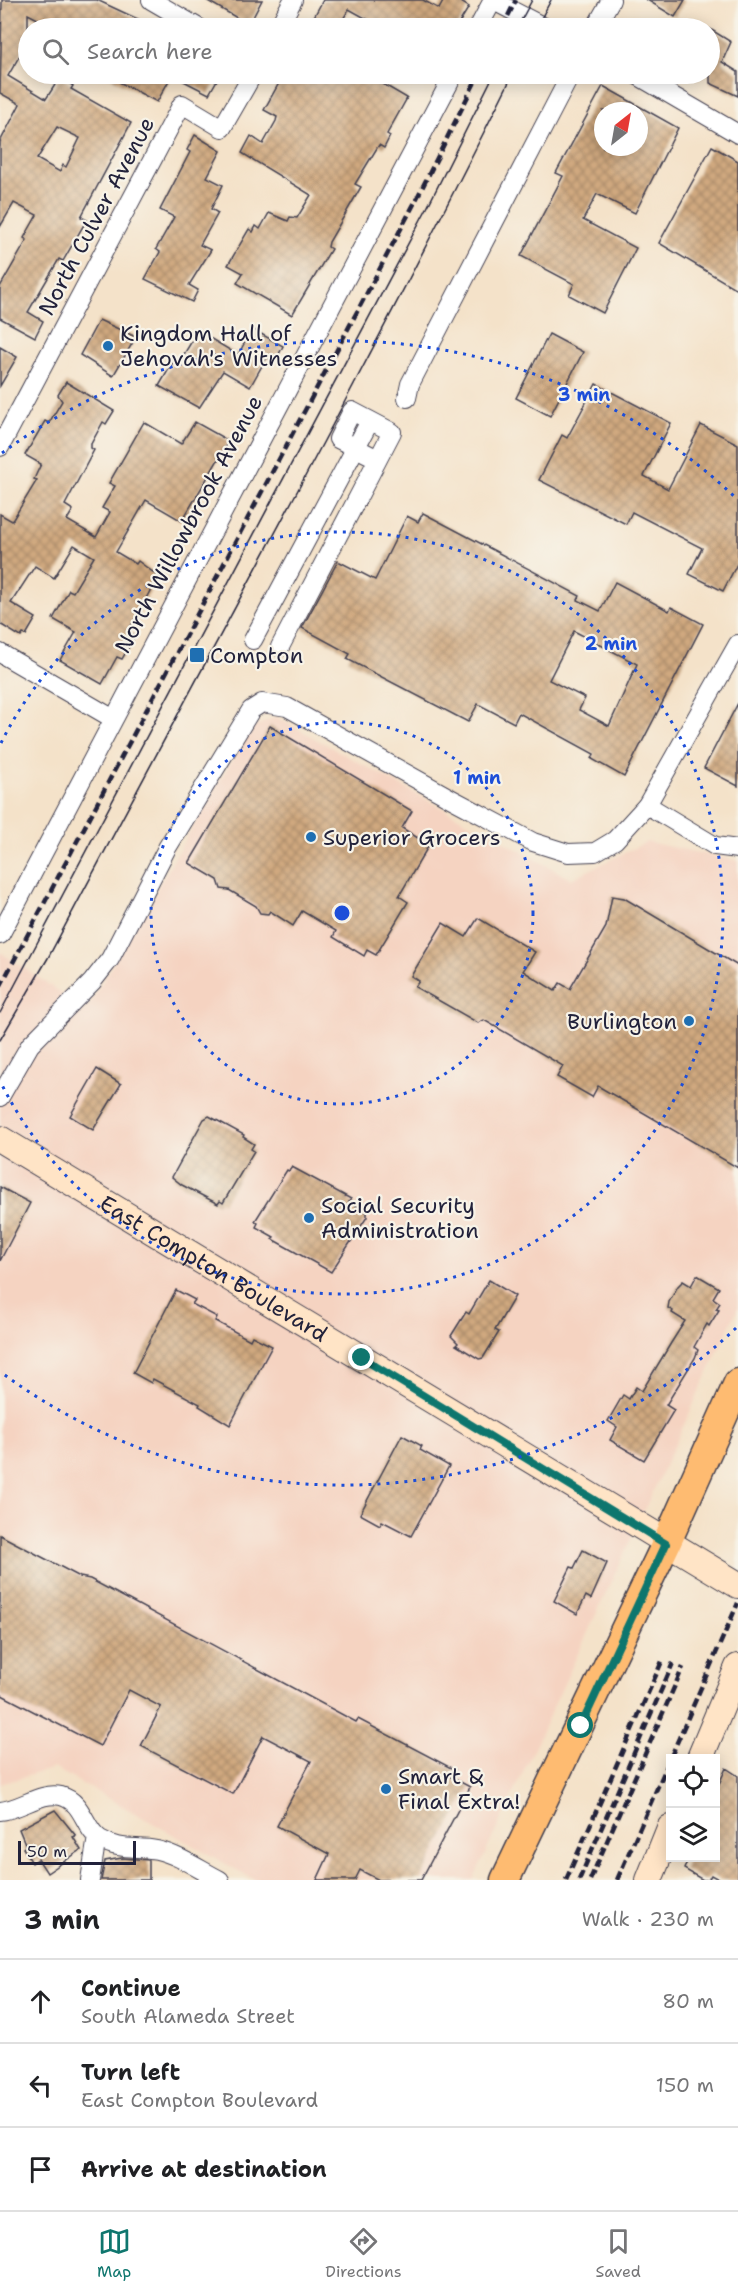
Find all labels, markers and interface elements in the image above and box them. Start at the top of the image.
search box [18,18,720,84]
icon: search [39,35,72,68]
text: Search here [87,37,213,66]
north arrow [594,102,648,156]
street label: North Culver Avenue [32,112,161,321]
place label: Kingdom Hall of Jehovah's Witnesses [120,319,337,373]
marker: Kingdom Hall of Jehovah's Witnesses [101,339,115,353]
text: 3 min [558,383,610,407]
street label: North Willowbrook Avenue [108,390,269,658]
text: 2 min [585,632,637,656]
place label: Compton [210,641,303,670]
marker: Compton [188,646,206,664]
text: 1 min [453,766,501,790]
place label: Superior Grocers [323,823,501,852]
marker: Superior Grocers [304,830,318,844]
centre of rings [332,903,352,923]
place label: Burlington [567,1007,677,1036]
marker: Burlington [682,1014,696,1028]
street label: East Compton Boulevard [94,1189,333,1349]
place label: Social Security Administration [321,1191,479,1245]
marker: Social Security Administration [302,1211,316,1225]
route end [348,1344,374,1370]
route start [567,1712,593,1738]
map controls [666,1754,720,1862]
button: locate [666,1754,720,1808]
place label: Smart & Final Extra! [398,1762,520,1816]
marker: Smart & Final Extra! [379,1782,393,1796]
button: layers [666,1808,720,1862]
scale bar [18,1838,136,1866]
text: 50 m [27,1841,67,1862]
text: 3 min [24,1902,100,1937]
text: Walk · 230 m [582,1906,714,1932]
text: Continue [81,1974,181,2003]
icon: ahead [24,1985,57,2018]
text: 80 m [662,1988,714,2014]
text: South Alameda Street [81,2003,295,2029]
text: Turn left [81,2058,180,2087]
icon: left [24,2069,57,2102]
text: 150 m [656,2072,714,2098]
text: East Compton Boulevard [81,2087,318,2113]
icon: arrive [24,2153,57,2186]
text: Arrive at destination [81,2155,327,2184]
tab: Map [97,2225,131,2282]
tab: Directions [325,2225,402,2282]
tab: Saved [596,2225,641,2282]

